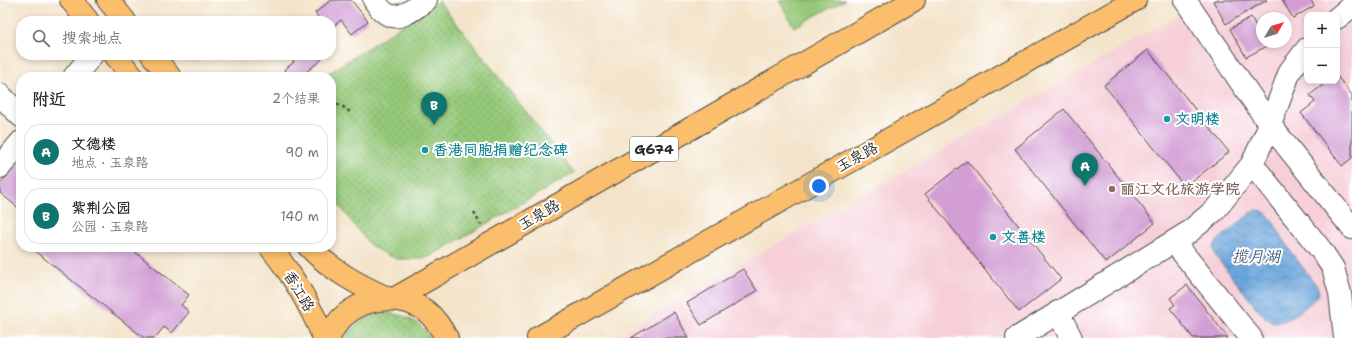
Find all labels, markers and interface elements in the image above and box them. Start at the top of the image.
north arrow [1256,12,1292,48]
map controls [1304,12,1340,84]
button: + [1304,12,1340,48]
search box [16,16,336,60]
icon: search [30,27,52,49]
text: 搜索地点 [62,28,122,48]
button: − [1304,48,1340,84]
text: 附近 [32,88,66,110]
text: 2个结果 [272,90,320,107]
pin: B [421,92,447,125]
place label: 文明楼 [1175,109,1220,129]
marker: 文明楼 [1162,114,1172,124]
text: 文德楼 [71,134,116,154]
road number: G674 [630,137,678,161]
street label: 玉泉路 [832,137,882,177]
place label: 香港同胞捐赠纪念碑 [433,140,568,160]
text: A [41,144,51,161]
text: 90 m [285,144,319,161]
marker: 香港同胞捐赠纪念碑 [420,145,430,155]
pin: A [1072,153,1098,186]
text: 地点 · 玉泉路 [71,154,149,171]
your location [809,176,829,196]
place label: 丽江文化旅游学院 [1120,179,1240,199]
marker: 丽江文化旅游学院 [1107,184,1117,194]
street label: 玉泉路 [515,195,563,235]
text: 紫荆公园 [71,198,131,218]
text: B [42,208,50,225]
text: 140 m [280,208,319,225]
text: 公园 · 玉泉路 [71,218,149,235]
place label: 文善楼 [1001,227,1046,247]
marker: 文善楼 [988,232,998,242]
water label: 揽月湖 [1232,246,1282,267]
street label: 香江路 [279,267,319,315]

